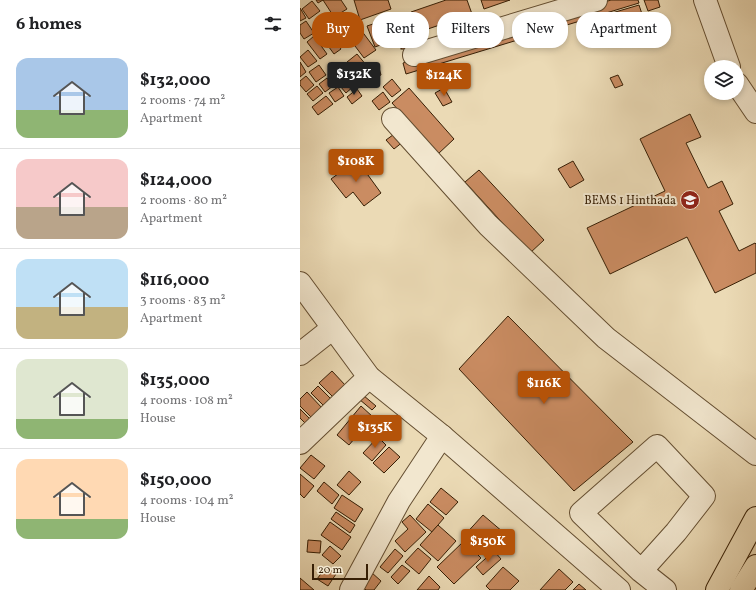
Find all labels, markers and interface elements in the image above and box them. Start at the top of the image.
chip: Buy [312,12,364,48]
chip: Rent [372,12,429,48]
chip: Filters [437,12,504,48]
chip: New [512,12,568,48]
chip: Apartment [576,12,671,48]
text: 6 homes [16,13,82,36]
icon: filters [262,13,284,35]
map controls [704,60,744,100]
button: layers [704,60,744,100]
pin: $132K [326,62,382,96]
pin: $124K [416,63,472,97]
text: $132K [336,66,372,84]
text: $124K [426,67,462,85]
text: $132,000 [140,69,210,92]
icon: home [48,74,96,122]
text: 2 rooms · 74 m² [140,92,225,110]
text: Apartment [140,110,203,128]
pin: $108K [328,149,384,183]
text: $108K [338,153,375,171]
text: $124,000 [140,169,212,192]
icon: home [48,175,96,223]
school or university icon: BEMS 1 Hinthada [679,189,701,211]
text: 2 rooms · 80 m² [140,192,227,210]
place label: BEMS 1 Hinthada [584,193,676,209]
text: Apartment [140,210,203,228]
text: $116,000 [140,269,209,292]
icon: home [48,275,96,323]
text: 3 rooms · 83 m² [140,292,226,310]
text: Apartment [140,310,203,328]
text: $135,000 [140,369,210,392]
pin: $116K [516,371,572,405]
icon: home [48,375,96,423]
text: $116K [527,375,561,393]
text: 4 rooms · 108 m² [140,392,233,410]
text: House [140,410,176,428]
pin: $135K [347,415,403,449]
text: $135K [358,419,392,437]
text: $150,000 [140,469,211,492]
icon: home [48,475,96,523]
text: 4 rooms · 104 m² [140,492,234,510]
text: House [140,510,176,528]
pin: $150K [460,529,516,563]
text: $150K [470,533,506,551]
scale bar [312,562,368,581]
text: 20 m [318,563,342,578]

